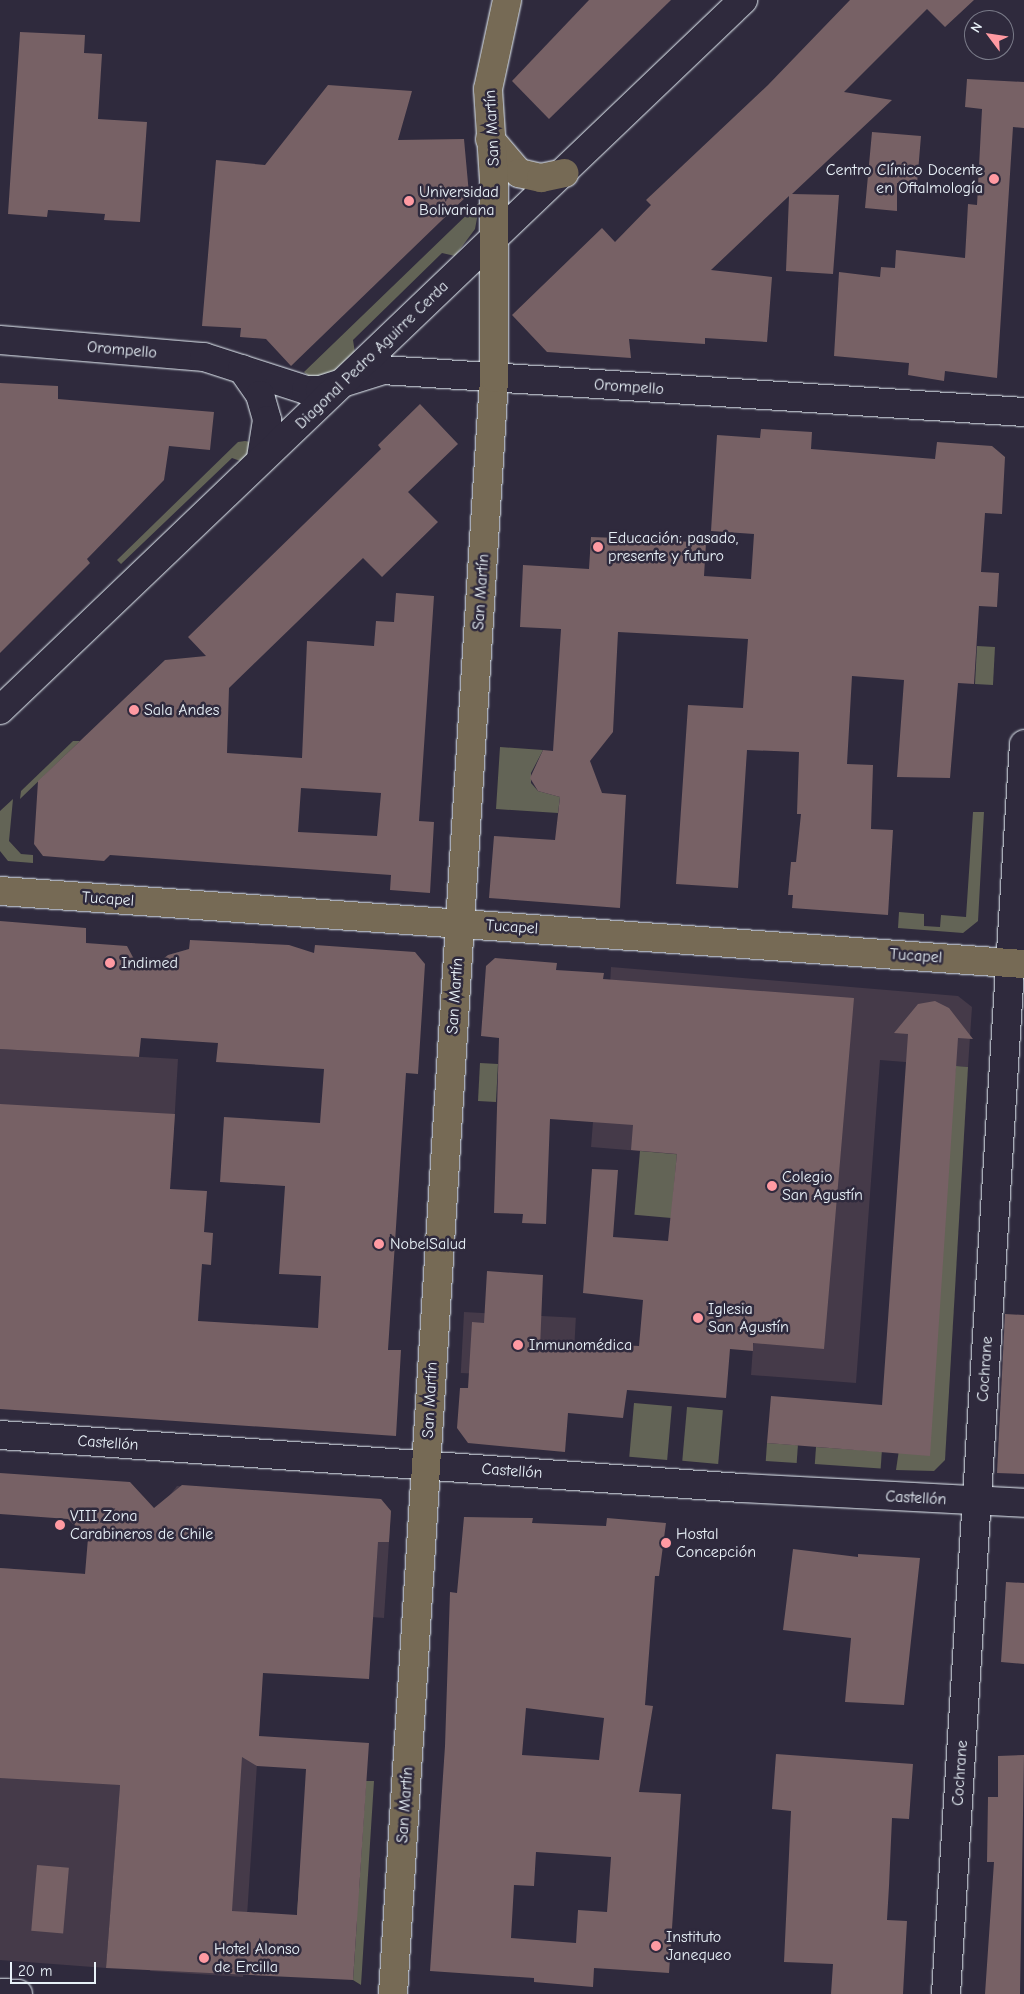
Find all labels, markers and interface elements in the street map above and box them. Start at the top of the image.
north arrow [964,10,1014,60]
text: N [967,19,986,36]
street label: San Martín [480,89,504,167]
place label: Centro Clínico Docente en Oftalmología [826,160,983,198]
marker: Centro Clínico Docente en Oftalmología [987,172,1001,186]
place label: Universidad Bolivariana [419,182,499,220]
marker: Universidad Bolivariana [403,195,415,207]
street label: Diagonal Pedro Aguirre Cerda [291,277,453,433]
street label: Orompello [86,337,158,363]
street label: Orompello [593,375,665,399]
place label: Educación: pasado, presente y futuro [608,528,738,566]
marker: Educación: pasado, presente y futuro [592,541,604,553]
street label: San Martín [469,553,493,631]
place label: Sala Andes [144,700,219,720]
marker: Sala Andes [128,704,140,716]
street label: Tucapel [81,888,135,910]
street label: Tucapel [485,916,539,938]
street label: Tucapel [889,945,943,967]
place label: Indimed [121,953,178,973]
marker: Indimed [103,956,117,970]
street label: San Martín [443,957,467,1035]
place label: Colegio San Agustín [782,1167,863,1205]
marker: Colegio San Agustín [766,1180,778,1192]
place label: NobelSalud [390,1234,466,1254]
marker: NobelSalud [372,1237,386,1251]
place label: Iglesia San Agustín [708,1299,789,1337]
marker: Iglesia San Agustín [692,1312,704,1324]
place label: Inmunomédica [529,1335,632,1355]
street label: Cochrane [973,1336,997,1402]
marker: Inmunomédica [511,1338,525,1352]
street label: San Martín [418,1361,442,1439]
street label: Castellón [77,1431,139,1455]
street label: Castellón [481,1459,543,1483]
street label: Castellón [885,1487,947,1509]
place label: VIII Zona Carabineros de Chile [70,1506,213,1544]
marker: VIII Zona Carabineros de Chile [54,1519,66,1531]
place label: Hostal Concepción [676,1524,756,1562]
marker: Hostal Concepción [660,1537,672,1549]
street label: Cochrane [948,1740,972,1806]
street label: San Martín [393,1766,417,1844]
place label: Instituto Janequeo [666,1927,731,1965]
place label: Hotel Alonso de Ercilla [214,1939,300,1977]
marker: Instituto Janequeo [650,1940,662,1952]
scale bar [12,1952,99,1984]
marker: Hotel Alonso de Ercilla [198,1952,210,1964]
text: 20 m [18,1962,52,1980]

